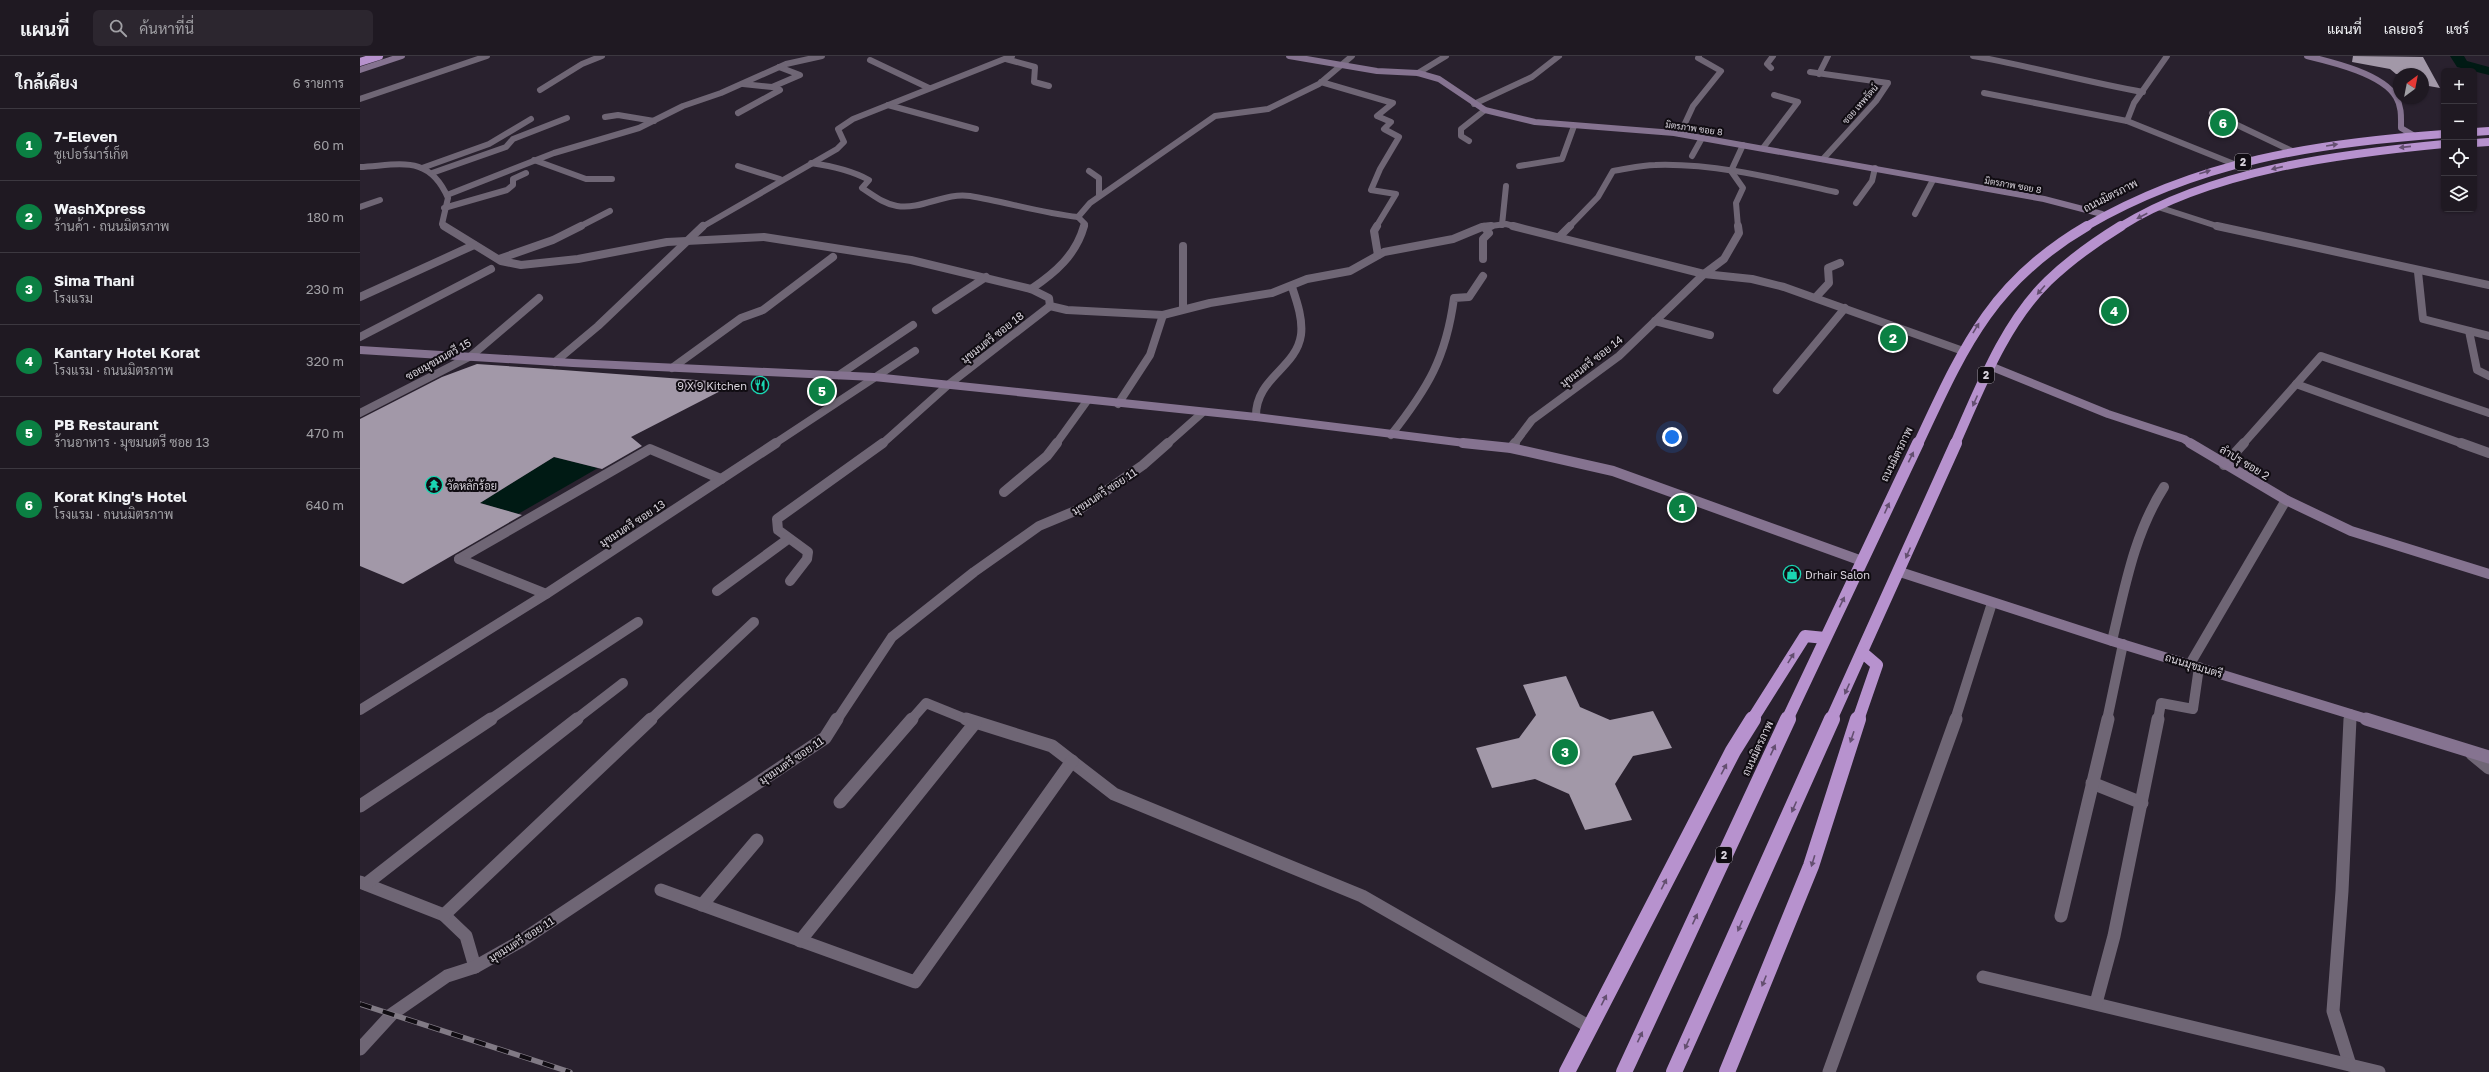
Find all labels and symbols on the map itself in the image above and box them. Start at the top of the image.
north arrow [2393,68,2429,104]
street label: ซอย เทพรัตน์ [1840,82,1880,126]
pin: 6 [2210,108,2236,138]
street label: มิตรภาพ ซอย 8 [1665,119,1723,137]
one-way arrow [2326,141,2338,147]
one-way arrow [2399,144,2411,150]
road number: 2 [2235,154,2251,170]
one-way arrow [2271,166,2283,172]
one-way arrow [2200,169,2212,175]
street label: มิตรภาพ ซอย 8 [1984,175,2042,195]
street label: ถนนมิตรภาพ [2081,176,2139,214]
one-way arrow [2136,213,2147,219]
one-way arrow [2036,284,2045,295]
pin: 4 [2101,296,2127,326]
street label: มุขมนตรี ซอย 18 [957,307,1028,368]
one-way arrow [1973,322,1980,334]
pin: 2 [1880,323,1906,353]
street label: มุขมนตรี ซอย 14 [1556,331,1627,392]
street label: ซอยมุขมนตรี 15 [402,335,475,385]
road number: 2 [1978,367,1994,383]
restaurant icon: 9 X 9 Kitchen [750,375,770,395]
pin: 5 [809,376,835,406]
place label: 9 X 9 Kitchen [677,379,747,392]
one-way arrow [1972,395,1978,407]
street label: ถนนมิตรภาพ [1877,424,1915,483]
your location [1662,427,1682,447]
street label: ลำปรุ ซอย 2 [2216,442,2272,484]
one-way arrow [1908,451,1914,462]
street label: มุขมนตรี ซอย 11 [1069,464,1141,519]
temple icon: วัดหลักร้อย [424,475,444,495]
place label: วัดหลักร้อย [447,479,497,492]
pin: 1 [1669,493,1695,523]
street label: มุขมนตรี ซอย 13 [596,496,669,552]
one-way arrow [1884,502,1890,513]
one-way arrow [1905,548,1911,559]
shop icon: Drhair Salon [1782,564,1802,584]
place label: Drhair Salon [1805,568,1870,581]
one-way arrow [1839,597,1845,608]
street label: ถนนมุขมนตรี [2163,649,2225,683]
one-way arrow [1787,653,1795,663]
one-way arrow [1844,683,1850,694]
street label: ถนนมิตรภาพ [1739,718,1775,778]
one-way arrow [1849,731,1855,743]
street label: มุขมนตรี ซอย 11 [756,733,827,789]
pin: 3 [1552,737,1578,767]
one-way arrow [1770,744,1776,755]
one-way arrow [1720,763,1727,775]
one-way arrow [1790,802,1796,814]
road number: 2 [1716,847,1732,863]
one-way arrow [1810,855,1816,867]
one-way arrow [1660,878,1667,890]
street label: มุขมนตรี ซอย 11 [485,913,558,967]
one-way arrow [1692,913,1698,924]
one-way arrow [1737,920,1743,931]
one-way arrow [1761,976,1767,987]
one-way arrow [1601,994,1607,1006]
one-way arrow [1637,1031,1643,1042]
one-way arrow [1684,1039,1690,1050]

